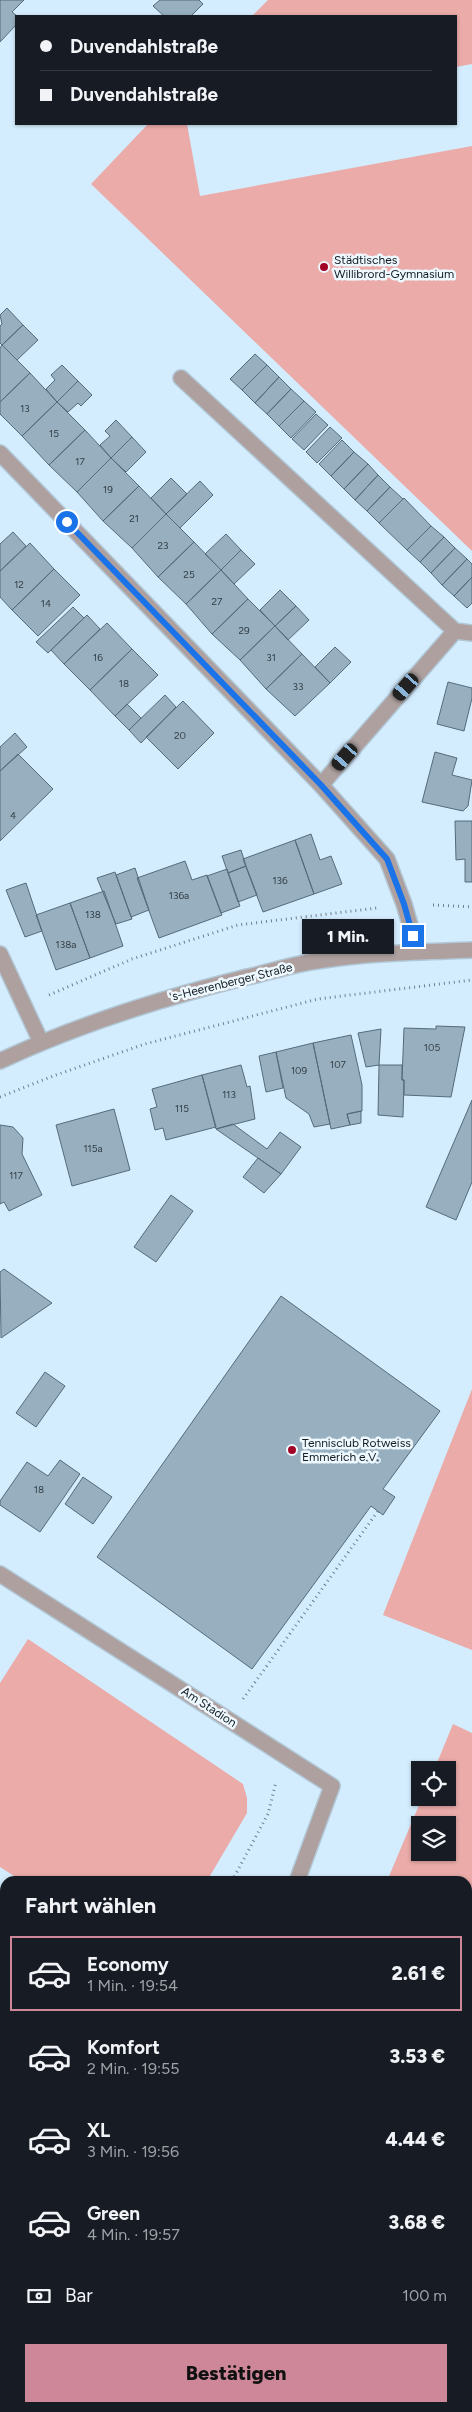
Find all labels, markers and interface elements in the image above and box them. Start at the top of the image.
text: Duvendahlstraße [70,35,218,58]
text: Duvendahlstraße [70,83,218,106]
place label: Städtisches Willibrord-Gymnasium [334,253,454,281]
marker: Städtisches Willibrord-Gymnasium [318,261,330,273]
house number: 13 [20,402,30,415]
house number: 15 [49,427,59,440]
house number: 17 [75,455,85,468]
house number: 19 [103,483,113,496]
route start [56,511,78,533]
house number: 21 [129,512,139,525]
house number: 23 [157,539,169,552]
house number: 25 [183,568,195,581]
house number: 12 [14,578,24,591]
house number: 27 [212,595,223,608]
house number: 14 [41,597,51,610]
house number: 29 [238,624,250,637]
house number: 16 [93,651,103,664]
house number: 31 [266,651,276,664]
car [390,671,421,703]
house number: 18 [119,677,129,690]
house number: 33 [293,680,303,693]
house number: 20 [174,729,186,742]
car [329,741,360,773]
house number: 4 [10,809,16,822]
house number: 136 [272,874,288,887]
house number: 136a [169,889,189,902]
house number: 138 [85,908,101,921]
callout: 1 Min. [303,918,396,954]
route end [402,925,424,947]
text: 1 Min. [327,927,369,946]
house number: 138a [56,938,76,951]
street label: 's-Heerenberger Straße [168,960,294,1004]
house number: 105 [424,1041,440,1054]
house number: 107 [330,1058,347,1071]
house number: 109 [291,1064,307,1077]
house number: 113 [222,1088,236,1101]
house number: 115 [175,1102,189,1115]
house number: 115a [83,1142,103,1155]
house number: 117 [9,1169,23,1182]
place label: Tennisclub Rotweiss Emmerich e.V. [302,1436,411,1464]
marker: Tennisclub Rotweiss Emmerich e.V. [286,1444,298,1456]
house number: 18 [34,1483,44,1496]
street label: Am Stadion [179,1684,239,1730]
map controls [411,1761,456,1861]
button: locate [411,1761,456,1806]
button: layers [411,1816,456,1861]
text: Fahrt wählen [25,1892,156,1919]
icon: car [27,1951,72,1996]
text: Economy [87,1953,169,1976]
text: 2.61 € [392,1962,445,1985]
text: 1 Min. · 19:54 [87,1976,178,1995]
icon: car [27,2034,72,2079]
text: Komfort [87,2036,160,2059]
text: 3.53 € [390,2045,445,2068]
text: 2 Min. · 19:55 [87,2059,179,2078]
icon: car [27,2117,72,2162]
text: XL [87,2119,110,2142]
text: 4.44 € [386,2128,445,2151]
text: 3 Min. · 19:56 [87,2142,179,2161]
icon: car [27,2200,72,2245]
text: Green [87,2202,140,2225]
text: 3.68 € [389,2211,445,2234]
text: 4 Min. · 19:57 [87,2225,180,2244]
icon: cash [25,2282,53,2310]
text: Bar [65,2284,93,2307]
text: 100 m [402,2286,447,2305]
button: Bestätigen [25,2344,447,2402]

